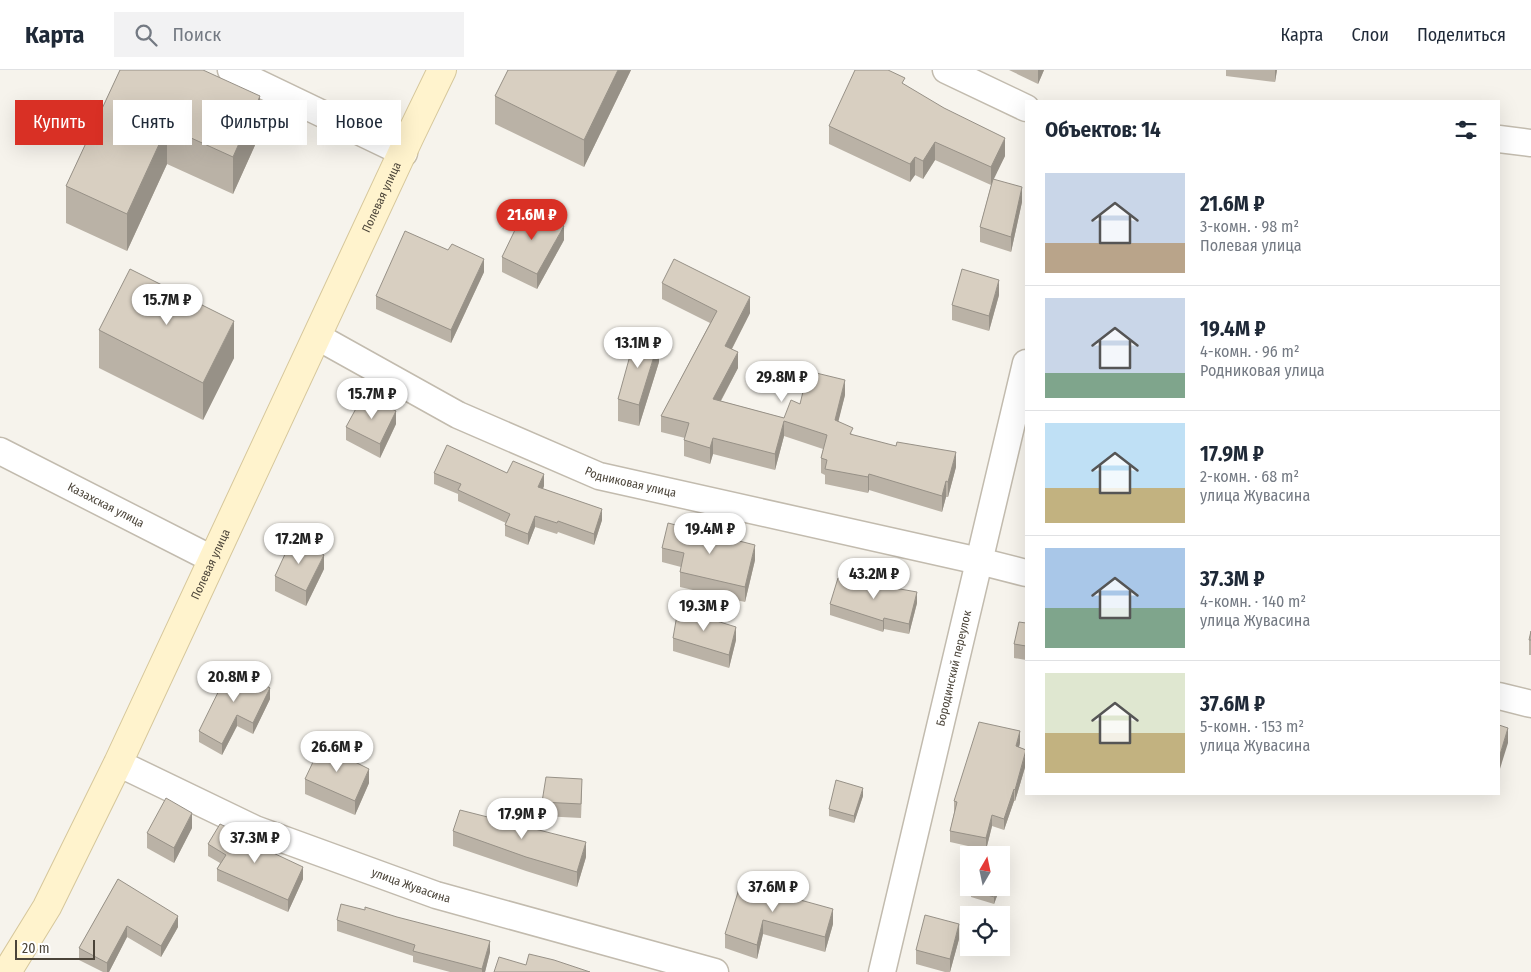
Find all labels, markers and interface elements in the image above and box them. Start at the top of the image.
search box [114,12,464,57]
text: Карта [25,21,84,49]
icon: search [132,21,160,49]
text: Поиск [172,23,221,46]
text: Карта [1280,24,1323,46]
text: Слои [1351,24,1389,46]
text: Поделиться [1417,24,1506,46]
chip: Купить [15,100,103,145]
chip: Снять [113,100,192,145]
chip: Фильтры [202,100,307,145]
chip: Новое [317,100,401,145]
icon: filters [1452,116,1480,144]
text: Объектов: 14 [1045,117,1161,143]
street label: Полевая улица [359,160,404,235]
text: 21.6M ₽ [1200,191,1265,217]
icon: home [1085,193,1145,253]
pin: 21.6M ₽ [486,198,578,241]
text: 21.6M ₽ [507,205,557,224]
text: 3-комн. · 98 m² [1200,217,1299,236]
text: Полевая улица [1200,236,1302,255]
pin: 15.7M ₽ [121,284,213,326]
text: 15.7M ₽ [143,290,191,309]
text: 19.4M ₽ [1200,316,1266,342]
icon: home [1085,318,1145,378]
pin: 13.1M ₽ [592,326,684,369]
text: 13.1M ₽ [615,333,661,352]
text: 4-комн. · 96 m² [1200,342,1299,361]
pin: 29.8M ₽ [736,360,828,403]
text: Родниковая улица [1200,361,1325,380]
text: 29.8M ₽ [756,367,808,386]
pin: 15.7M ₽ [326,378,418,420]
text: 15.7M ₽ [348,384,396,403]
text: 17.9M ₽ [1200,441,1264,467]
icon: home [1085,443,1145,503]
street label: Родниковая улица [583,464,678,500]
text: 2-комн. · 68 m² [1200,467,1299,486]
street label: Казахская улица [65,480,147,530]
text: улица Жувасина [1200,486,1310,505]
pin: 19.4M ₽ [664,512,756,555]
text: 19.4M ₽ [685,519,735,538]
pin: 17.2M ₽ [253,522,345,565]
street label: Полевая улица [188,527,233,602]
text: 17.2M ₽ [275,529,323,548]
pin: 43.2M ₽ [828,558,920,600]
text: 43.2M ₽ [849,564,899,583]
text: 37.3M ₽ [1200,566,1265,592]
icon: home [1085,568,1145,628]
pin: 19.3M ₽ [658,590,750,632]
text: 4-комн. · 140 m² [1200,592,1306,611]
text: 19.3M ₽ [679,596,729,615]
street label: Бородинский переулок [933,609,974,728]
text: улица Жувасина [1200,611,1310,630]
pin: 20.8M ₽ [188,660,280,703]
text: 20.8M ₽ [208,667,260,686]
text: 37.6M ₽ [1200,691,1265,717]
icon: home [1085,693,1145,753]
text: 5-комн. · 153 m² [1200,717,1304,736]
pin: 26.6M ₽ [291,730,383,773]
text: улица Жувасина [1200,736,1310,755]
text: 26.6M ₽ [311,737,363,756]
pin: 17.9M ₽ [476,798,568,840]
text: 17.9M ₽ [498,804,546,823]
pin: 37.3M ₽ [209,822,301,864]
text: 37.3M ₽ [230,828,280,847]
north arrow [960,846,1010,896]
map controls [960,846,1010,956]
street label: улица Жувасина [370,865,452,906]
pin: 37.6M ₽ [727,870,819,913]
text: 37.6M ₽ [748,877,798,896]
button: locate [960,906,1010,956]
scale bar [15,937,95,960]
text: 20 m [22,940,50,957]

